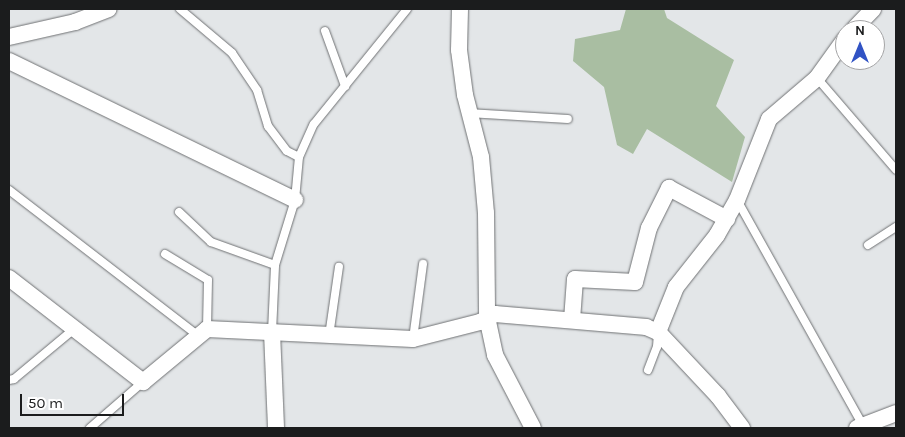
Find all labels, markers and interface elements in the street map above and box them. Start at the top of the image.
north arrow [835,20,885,70]
text: N [855,22,865,39]
scale bar [22,384,126,416]
text: 50 m [28,394,63,412]

